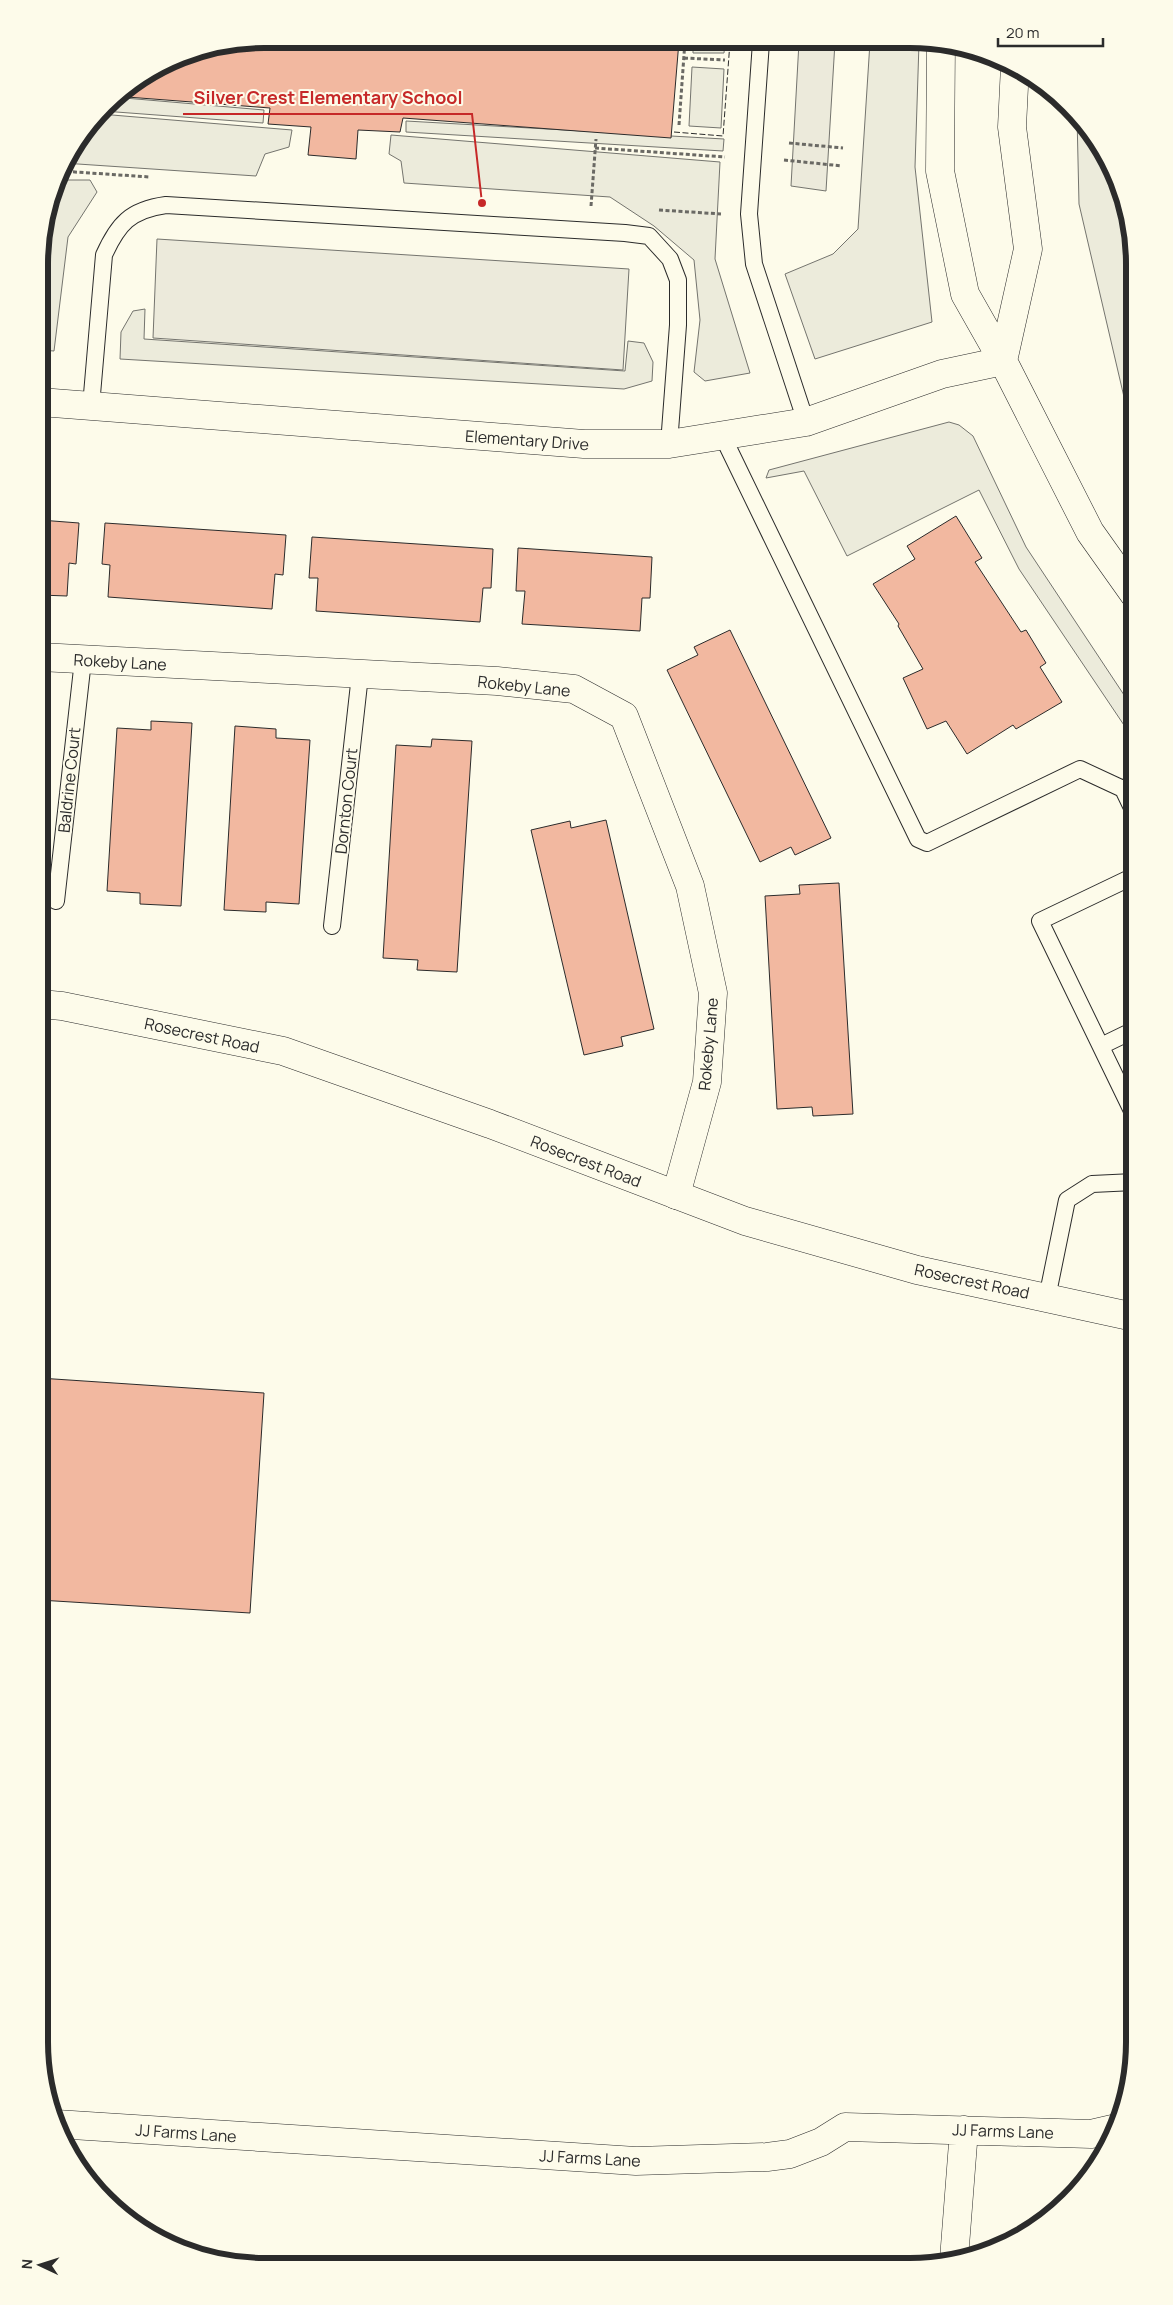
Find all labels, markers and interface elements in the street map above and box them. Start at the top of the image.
scale bar [998,15,1103,47]
text: 20 m [1006,22,1039,43]
callout: Silver Crest Elementary School [183,81,472,114]
text: Silver Crest Elementary School [194,85,462,109]
street label: Elementary Drive [464,425,590,455]
street label: Rokeby Lane [73,649,167,675]
street label: Rokeby Lane [476,670,572,702]
street label: Baldrine Court [53,726,85,834]
street label: Dornton Court [330,747,362,855]
street label: Rokeby Lane [693,997,723,1091]
street label: Rosecrest Road [143,1012,261,1058]
street label: Rosecrest Road [527,1130,645,1192]
street label: Rosecrest Road [913,1258,1031,1304]
street label: JJ Farms Lane [135,2118,237,2148]
street label: JJ Farms Lane [952,2118,1054,2144]
street label: JJ Farms Lane [539,2144,641,2172]
north arrow [15,2240,65,2290]
text: N [17,2258,36,2270]

